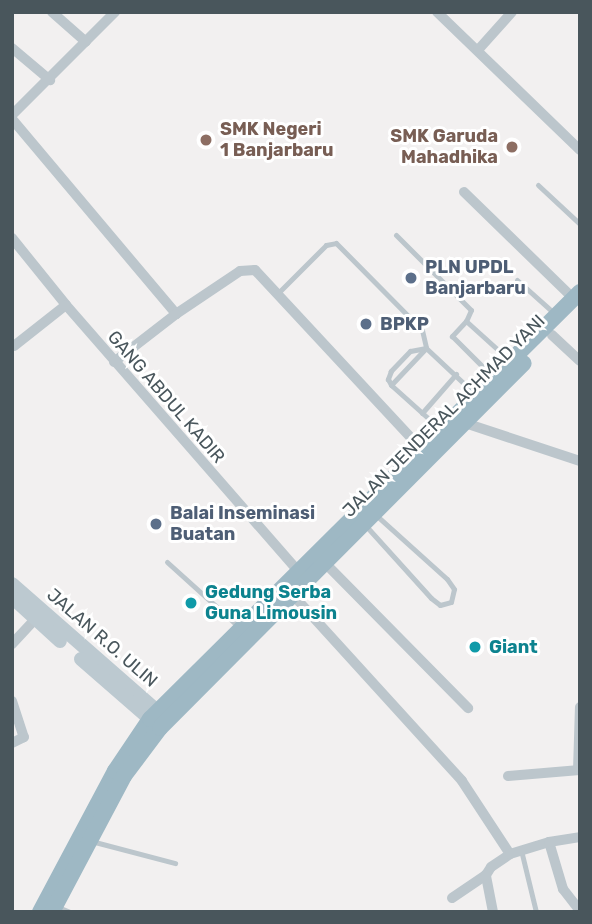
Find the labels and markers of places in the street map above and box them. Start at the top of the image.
place label: SMK Negeri 1 Banjarbaru [220,119,334,162]
place label: SMK Garuda Mahadhika [390,126,498,168]
marker: SMK Negeri 1 Banjarbaru [198,132,214,148]
marker: SMK Garuda Mahadhika [504,139,520,155]
place label: PLN UPDL Banjarbaru [425,257,526,300]
marker: PLN UPDL Banjarbaru [403,270,419,286]
place label: BPKP [380,313,429,335]
marker: BPKP [358,316,374,332]
place label: Balai Inseminasi Buatan [170,503,315,546]
marker: Balai Inseminasi Buatan [148,516,164,532]
place label: Gedung Serba Guna Limousin [205,582,337,624]
marker: Gedung Serba Guna Limousin [183,595,199,611]
place label: Giant [489,636,538,658]
marker: Giant [467,639,483,655]

